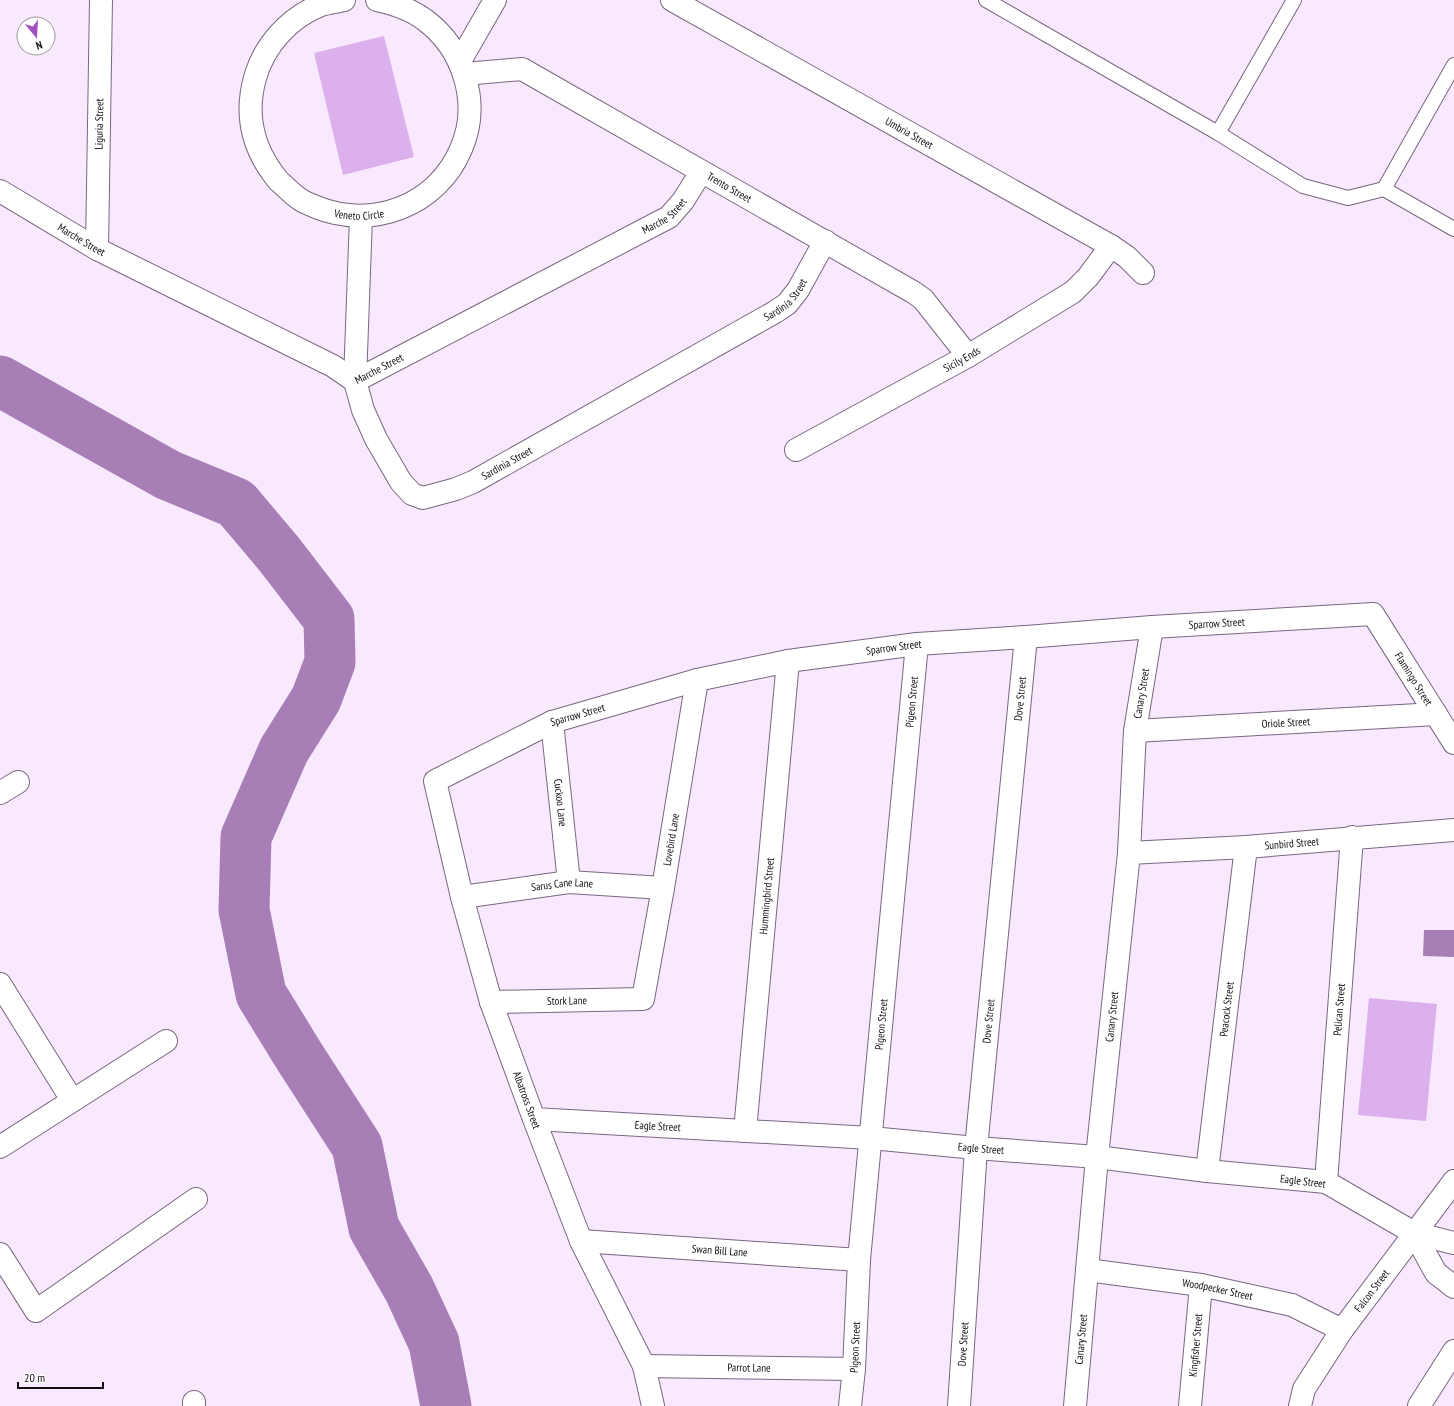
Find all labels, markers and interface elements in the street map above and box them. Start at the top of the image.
north arrow [16,16,56,56]
text: N [34,38,44,53]
street label: Liguria Street [92,98,106,150]
street label: Umbria Street [883,114,936,152]
street label: Trento Street [705,169,754,206]
street label: Marche Street [639,196,690,237]
street label: Veneto Circle [332,206,386,223]
street label: Marche Street [55,220,108,259]
street label: Sardinia Street [761,276,810,324]
street label: Sicily Ends [941,343,983,375]
street label: Marche Street [352,350,406,387]
street label: Sardinia Street [479,443,535,483]
street label: Sparrow Street [1188,615,1245,632]
street label: Sparrow Street [865,637,922,658]
street label: Flamingo Street [1392,649,1436,708]
street label: Canary Street [1130,667,1152,719]
street label: Pigeon Street [902,676,921,728]
street label: Dove Street [1011,676,1029,721]
street label: Sparrow Street [549,700,606,729]
street label: Oriole Street [1261,714,1310,731]
street label: Cuckoo Lane [551,778,570,828]
street label: Lovebird Lane [660,812,682,867]
street label: Sunbird Street [1264,834,1319,852]
street label: Hummingbird Street [756,857,777,935]
street label: Sarus Cane Lane [530,875,594,894]
street label: Peacock Street [1216,981,1237,1037]
street label: Pelican Street [1330,983,1348,1036]
street label: Canary Street [1102,991,1121,1043]
street label: Stork Lane [547,993,588,1008]
street label: Pigeon Street [872,998,891,1051]
street label: Dove Street [979,998,998,1044]
street label: Albatross Street [510,1069,544,1131]
street label: Eagle Street [634,1118,681,1134]
street label: Eagle Street [957,1139,1005,1157]
street label: Eagle Street [1279,1171,1327,1191]
street label: Swan Bill Lane [691,1242,749,1259]
street label: Falcon Street [1351,1266,1392,1315]
street label: Woodpecker Street [1182,1276,1254,1303]
street label: Canary Street [1072,1313,1090,1365]
street label: Kingfisher Street [1186,1313,1205,1378]
street label: Pigeon Street [847,1321,863,1374]
street label: Dove Street [955,1322,972,1367]
street label: Parrot Lane [727,1360,771,1375]
scale bar [18,1364,103,1390]
text: 20 m [24,1370,45,1385]

